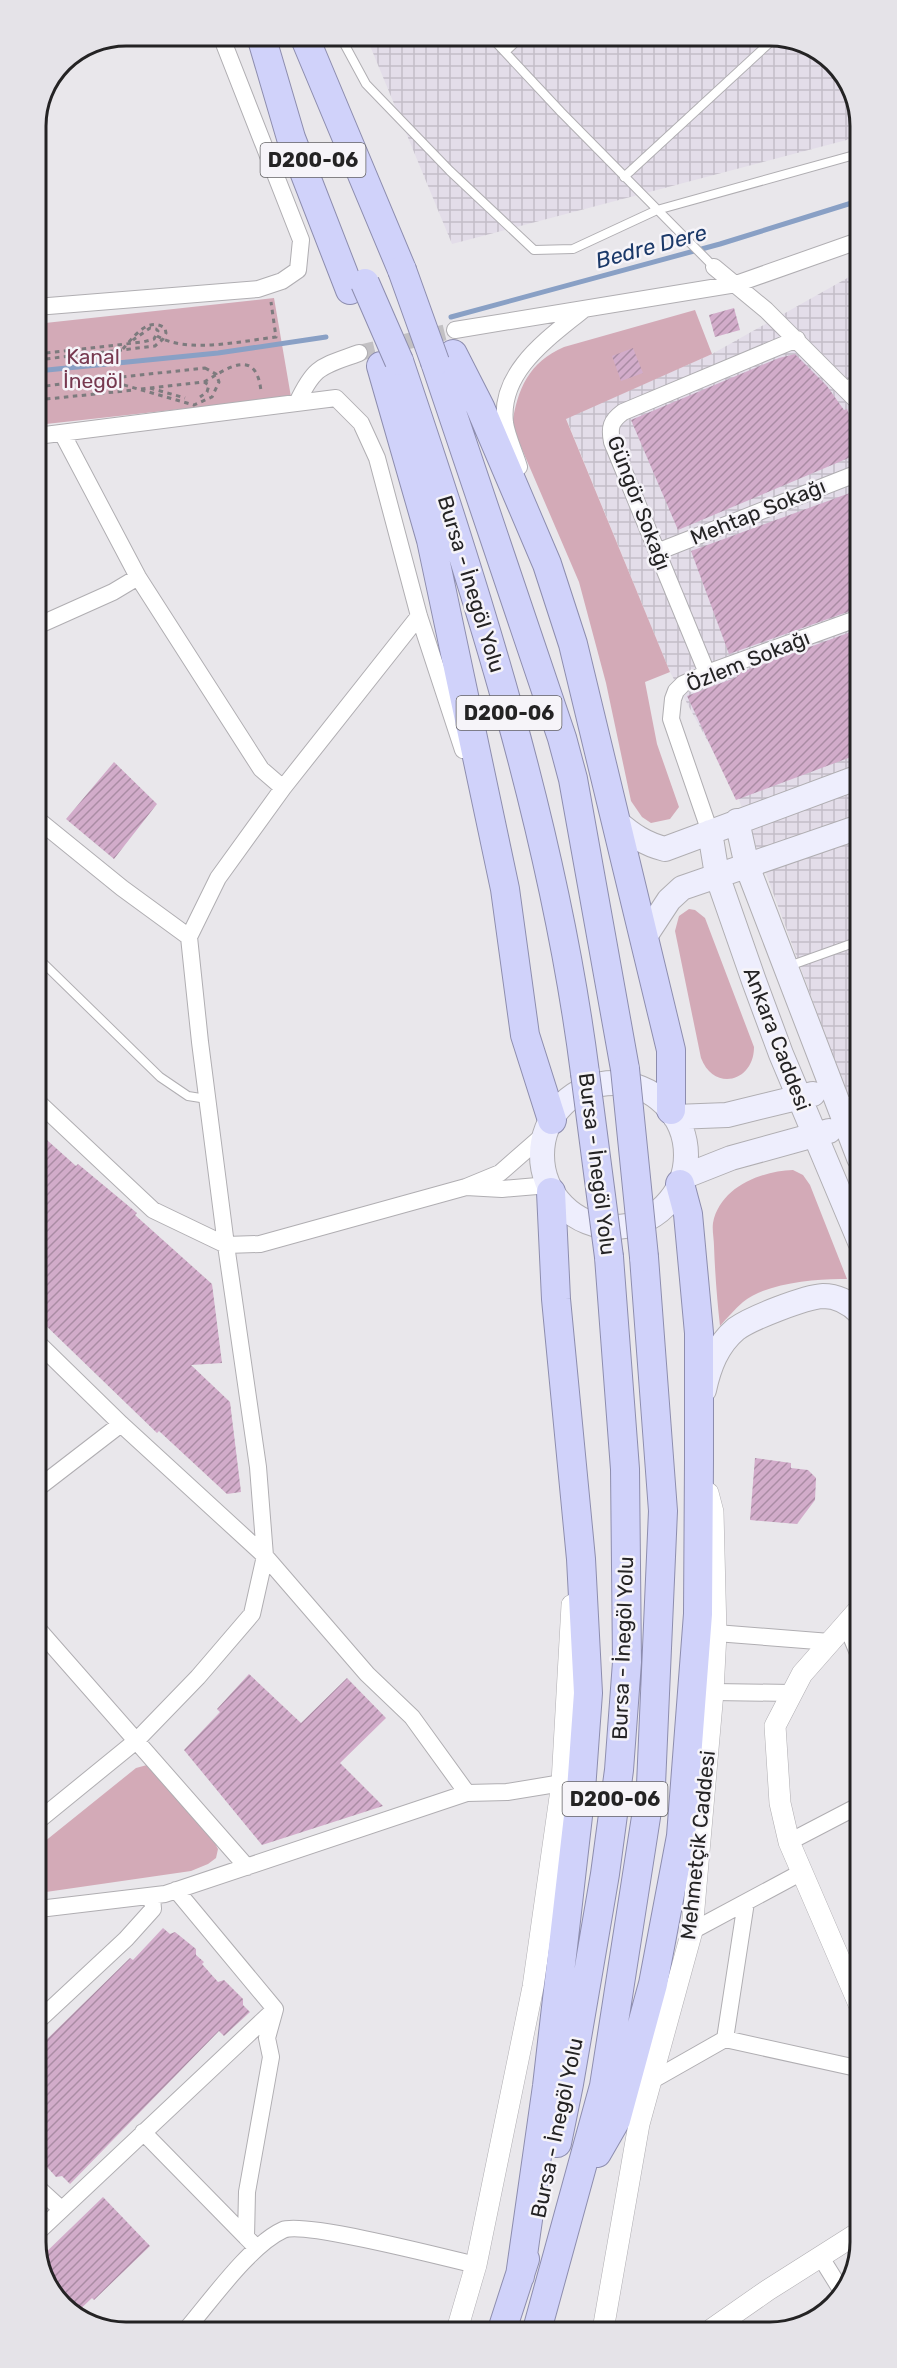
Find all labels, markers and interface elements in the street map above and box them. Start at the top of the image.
road number: D200-06 [260,143,366,177]
water label: Bedre Dere [593,219,710,274]
park label: Kanal İnegöl [63,344,123,393]
street label: Güngör Sokağı [602,432,677,574]
street label: Mehtap Sokağı [687,473,829,550]
street label: Bursa - İnegöl Yolu [433,492,510,675]
street label: Özlem Sokağı [683,624,813,697]
road number: D200-06 [456,696,562,730]
street label: Ankara Caddesi [739,964,816,1114]
street label: Bursa - İnegöl Yolu [574,1071,621,1257]
street label: Bursa - İnegöl Yolu [607,1556,638,1740]
street label: Mehmetçik Caddesi [675,1749,720,1941]
road number: D200-06 [562,1782,668,1816]
street label: Bursa - İnegöl Yolu [525,2036,588,2220]

